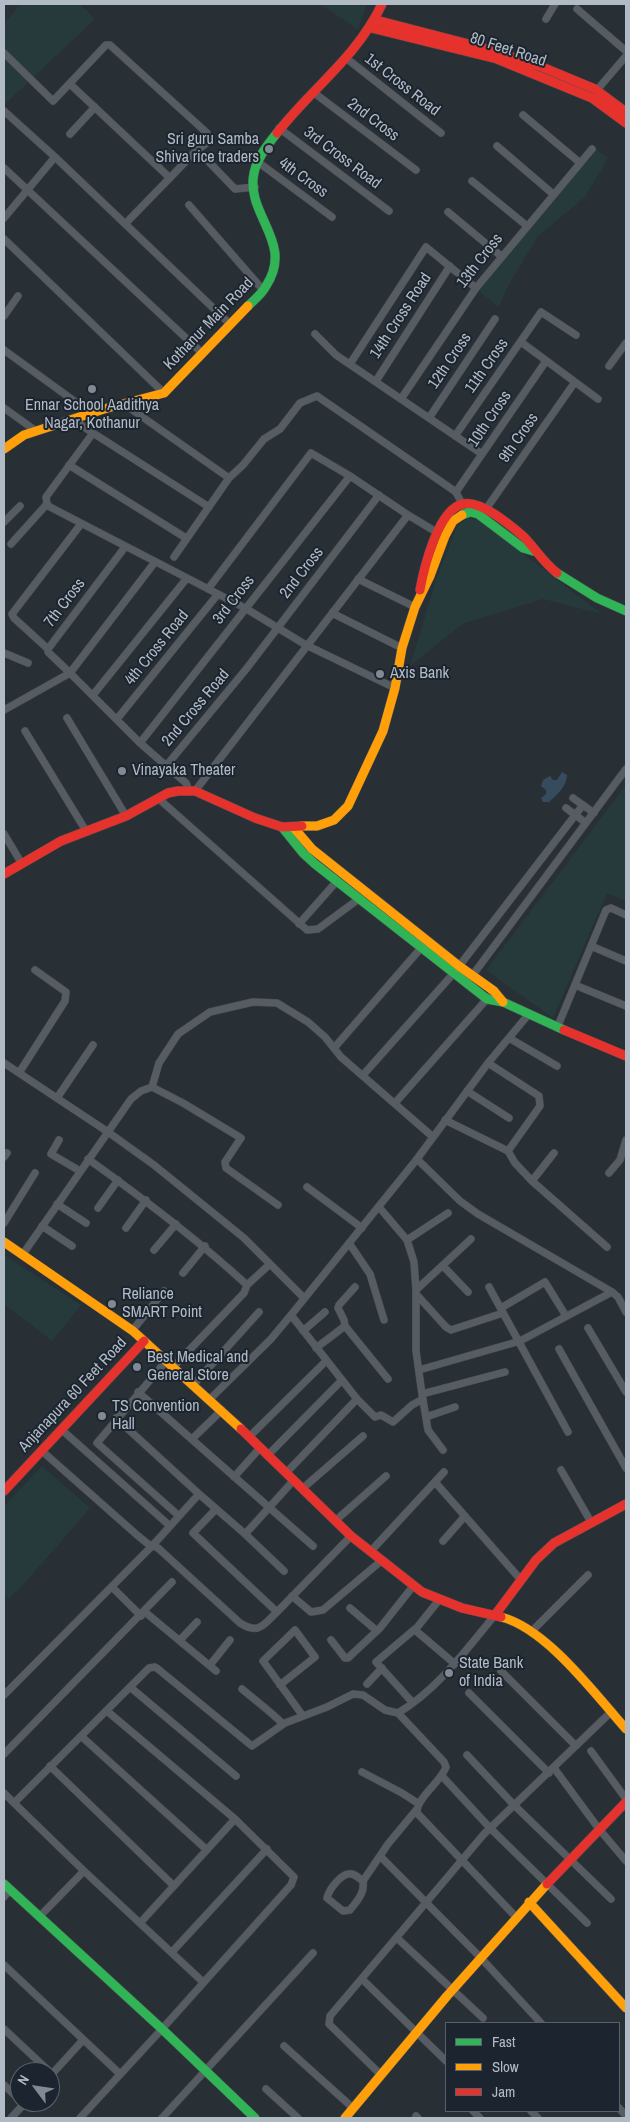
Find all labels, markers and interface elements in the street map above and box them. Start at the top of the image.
street label: 80 Feet Road [468,29,548,71]
street label: 1st Cross Road [360,50,444,120]
street label: 2nd Cross [343,94,403,146]
street label: 3rd Cross Road [300,123,384,193]
place label: Sri guru Samba Shiva rice traders [155,130,259,168]
marker: Sri guru Samba Shiva rice traders [263,143,275,155]
street label: 4th Cross [275,154,331,202]
street label: 13th Cross [453,230,507,292]
street label: 14th Cross Road [366,269,436,363]
street label: Kothanur Main Road [160,274,258,374]
street label: 12th Cross [424,329,476,393]
street label: 11th Cross [461,335,513,397]
marker: Ennar School Aadithya Nagar, Kothanur [86,383,98,395]
street label: 10th Cross [464,387,516,451]
place label: Ennar School Aadithya Nagar, Kothanur [25,396,159,434]
street label: 9th Cross [495,409,543,467]
street label: 2nd Cross [276,544,328,602]
street label: 3rd Cross [209,572,259,628]
street label: 7th Cross [40,575,90,631]
street label: 4th Cross Road [121,607,193,689]
place label: Axis Bank [390,664,449,684]
street label: 2nd Cross Road [158,666,234,750]
marker: Axis Bank [374,668,386,680]
place label: Vinayaka Theater [132,761,235,781]
marker: Vinayaka Theater [116,765,128,777]
place label: Reliance SMART Point [122,1285,202,1323]
marker: Reliance SMART Point [106,1298,118,1310]
street label: Anjanapura 60 Feet Road [15,1334,131,1456]
place label: Best Medical and General Store [147,1348,248,1386]
marker: Best Medical and General Store [131,1361,143,1373]
place label: TS Convention Hall [112,1397,200,1435]
marker: TS Convention Hall [96,1410,108,1422]
place label: State Bank of India [459,1654,523,1692]
marker: State Bank of India [443,1667,455,1679]
legend [445,2022,620,2112]
text: Fast [492,2031,515,2052]
text: Slow [492,2056,519,2077]
north arrow [10,2062,60,2112]
text: N [13,2072,33,2088]
text: Jam [492,2081,515,2102]

